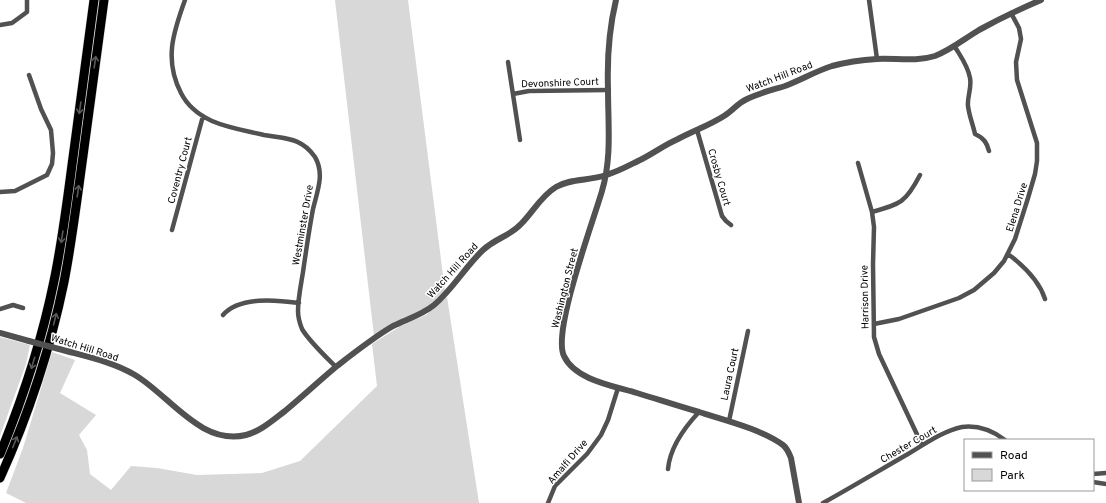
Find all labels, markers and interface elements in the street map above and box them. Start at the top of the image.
one-way arrow [92,56,99,69]
street label: Watch Hill Road [744,59,815,96]
street label: Devonshire Court [521,76,599,91]
one-way arrow [76,101,84,114]
street label: Coventry Court [165,135,196,205]
street label: Crosby Court [704,147,733,208]
street label: Elena Drive [1004,181,1031,234]
street label: Westminster Drive [290,184,317,267]
one-way arrow [74,185,82,198]
one-way arrow [58,230,66,243]
street label: Watch Hill Road [425,241,481,301]
street label: Washington Street [549,247,582,330]
street label: Harrison Drive [858,265,873,329]
one-way arrow [52,313,60,326]
street label: Watch Hill Road [49,332,120,365]
street label: Laura Court [719,347,742,402]
one-way arrow [29,357,36,370]
street label: Chester Court [878,424,940,467]
one-way arrow [12,437,19,449]
street label: Amalfi Drive [545,437,591,487]
legend [964,439,1094,491]
text: Road [1000,448,1028,464]
text: Park [1000,468,1025,484]

